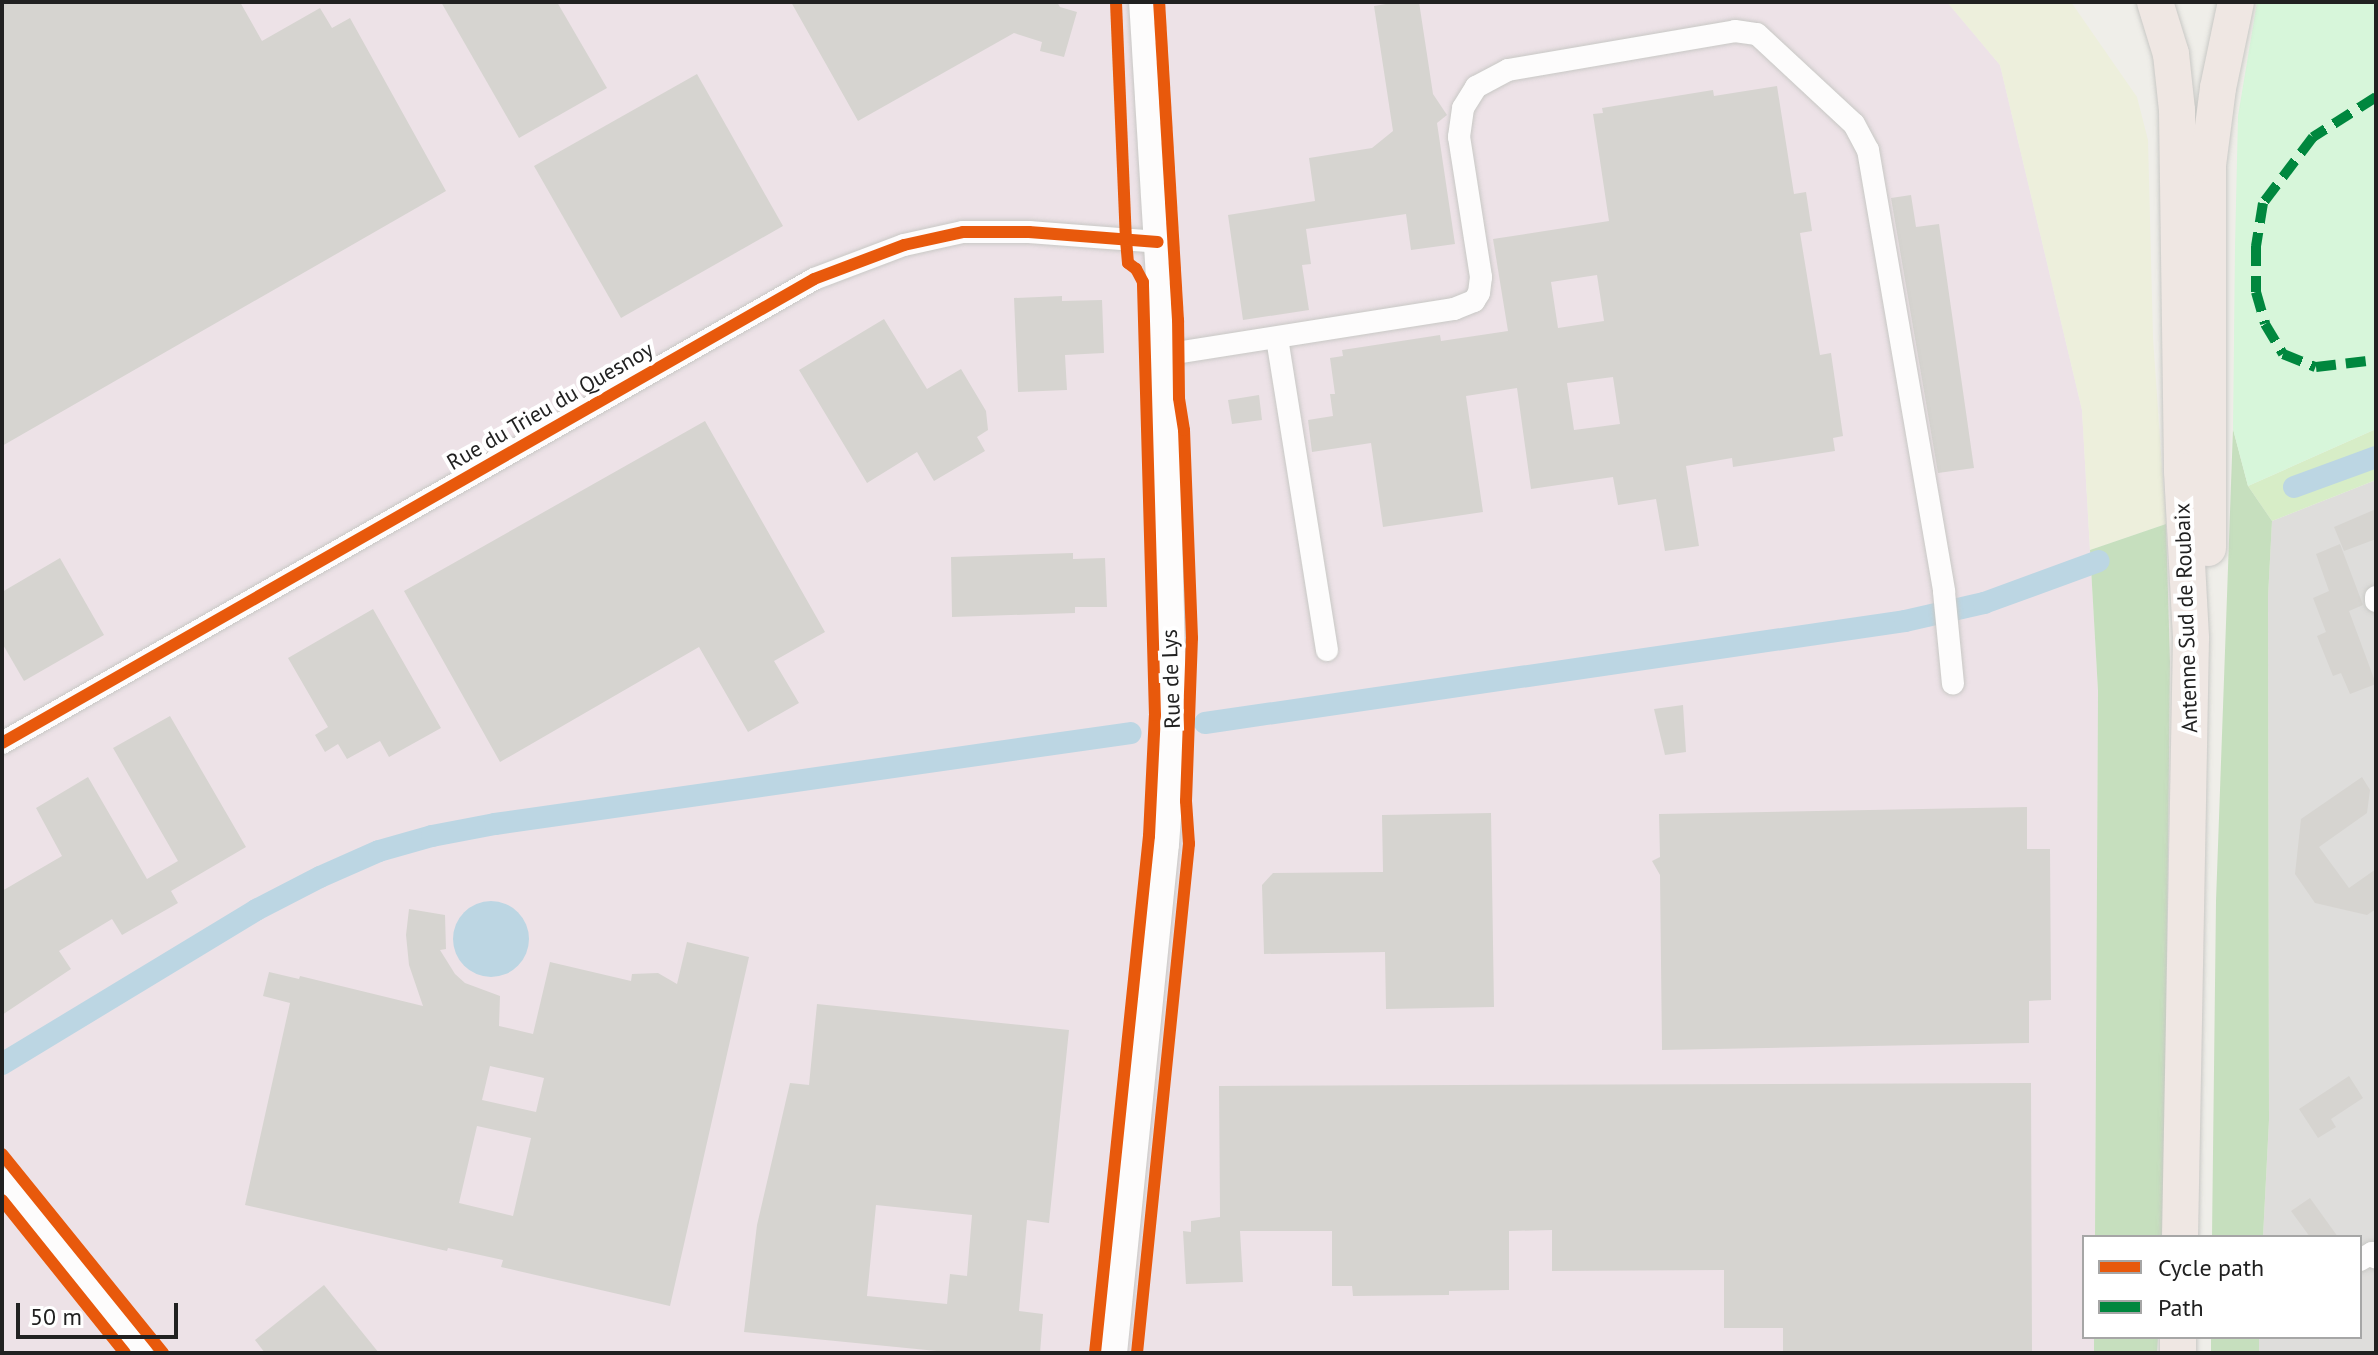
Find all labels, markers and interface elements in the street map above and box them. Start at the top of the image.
street label: Rue du Trieu du Quesnoy [442,336,658,476]
street label: Antenne Sud de Roubaix [2169,502,2203,734]
street label: Rue de Lys [1156,629,1186,729]
legend [2082,1235,2362,1339]
text: Cycle path [2158,1252,2264,1283]
scale bar [20,1287,182,1337]
text: Path [2158,1292,2204,1323]
text: 50 m [30,1301,82,1332]

